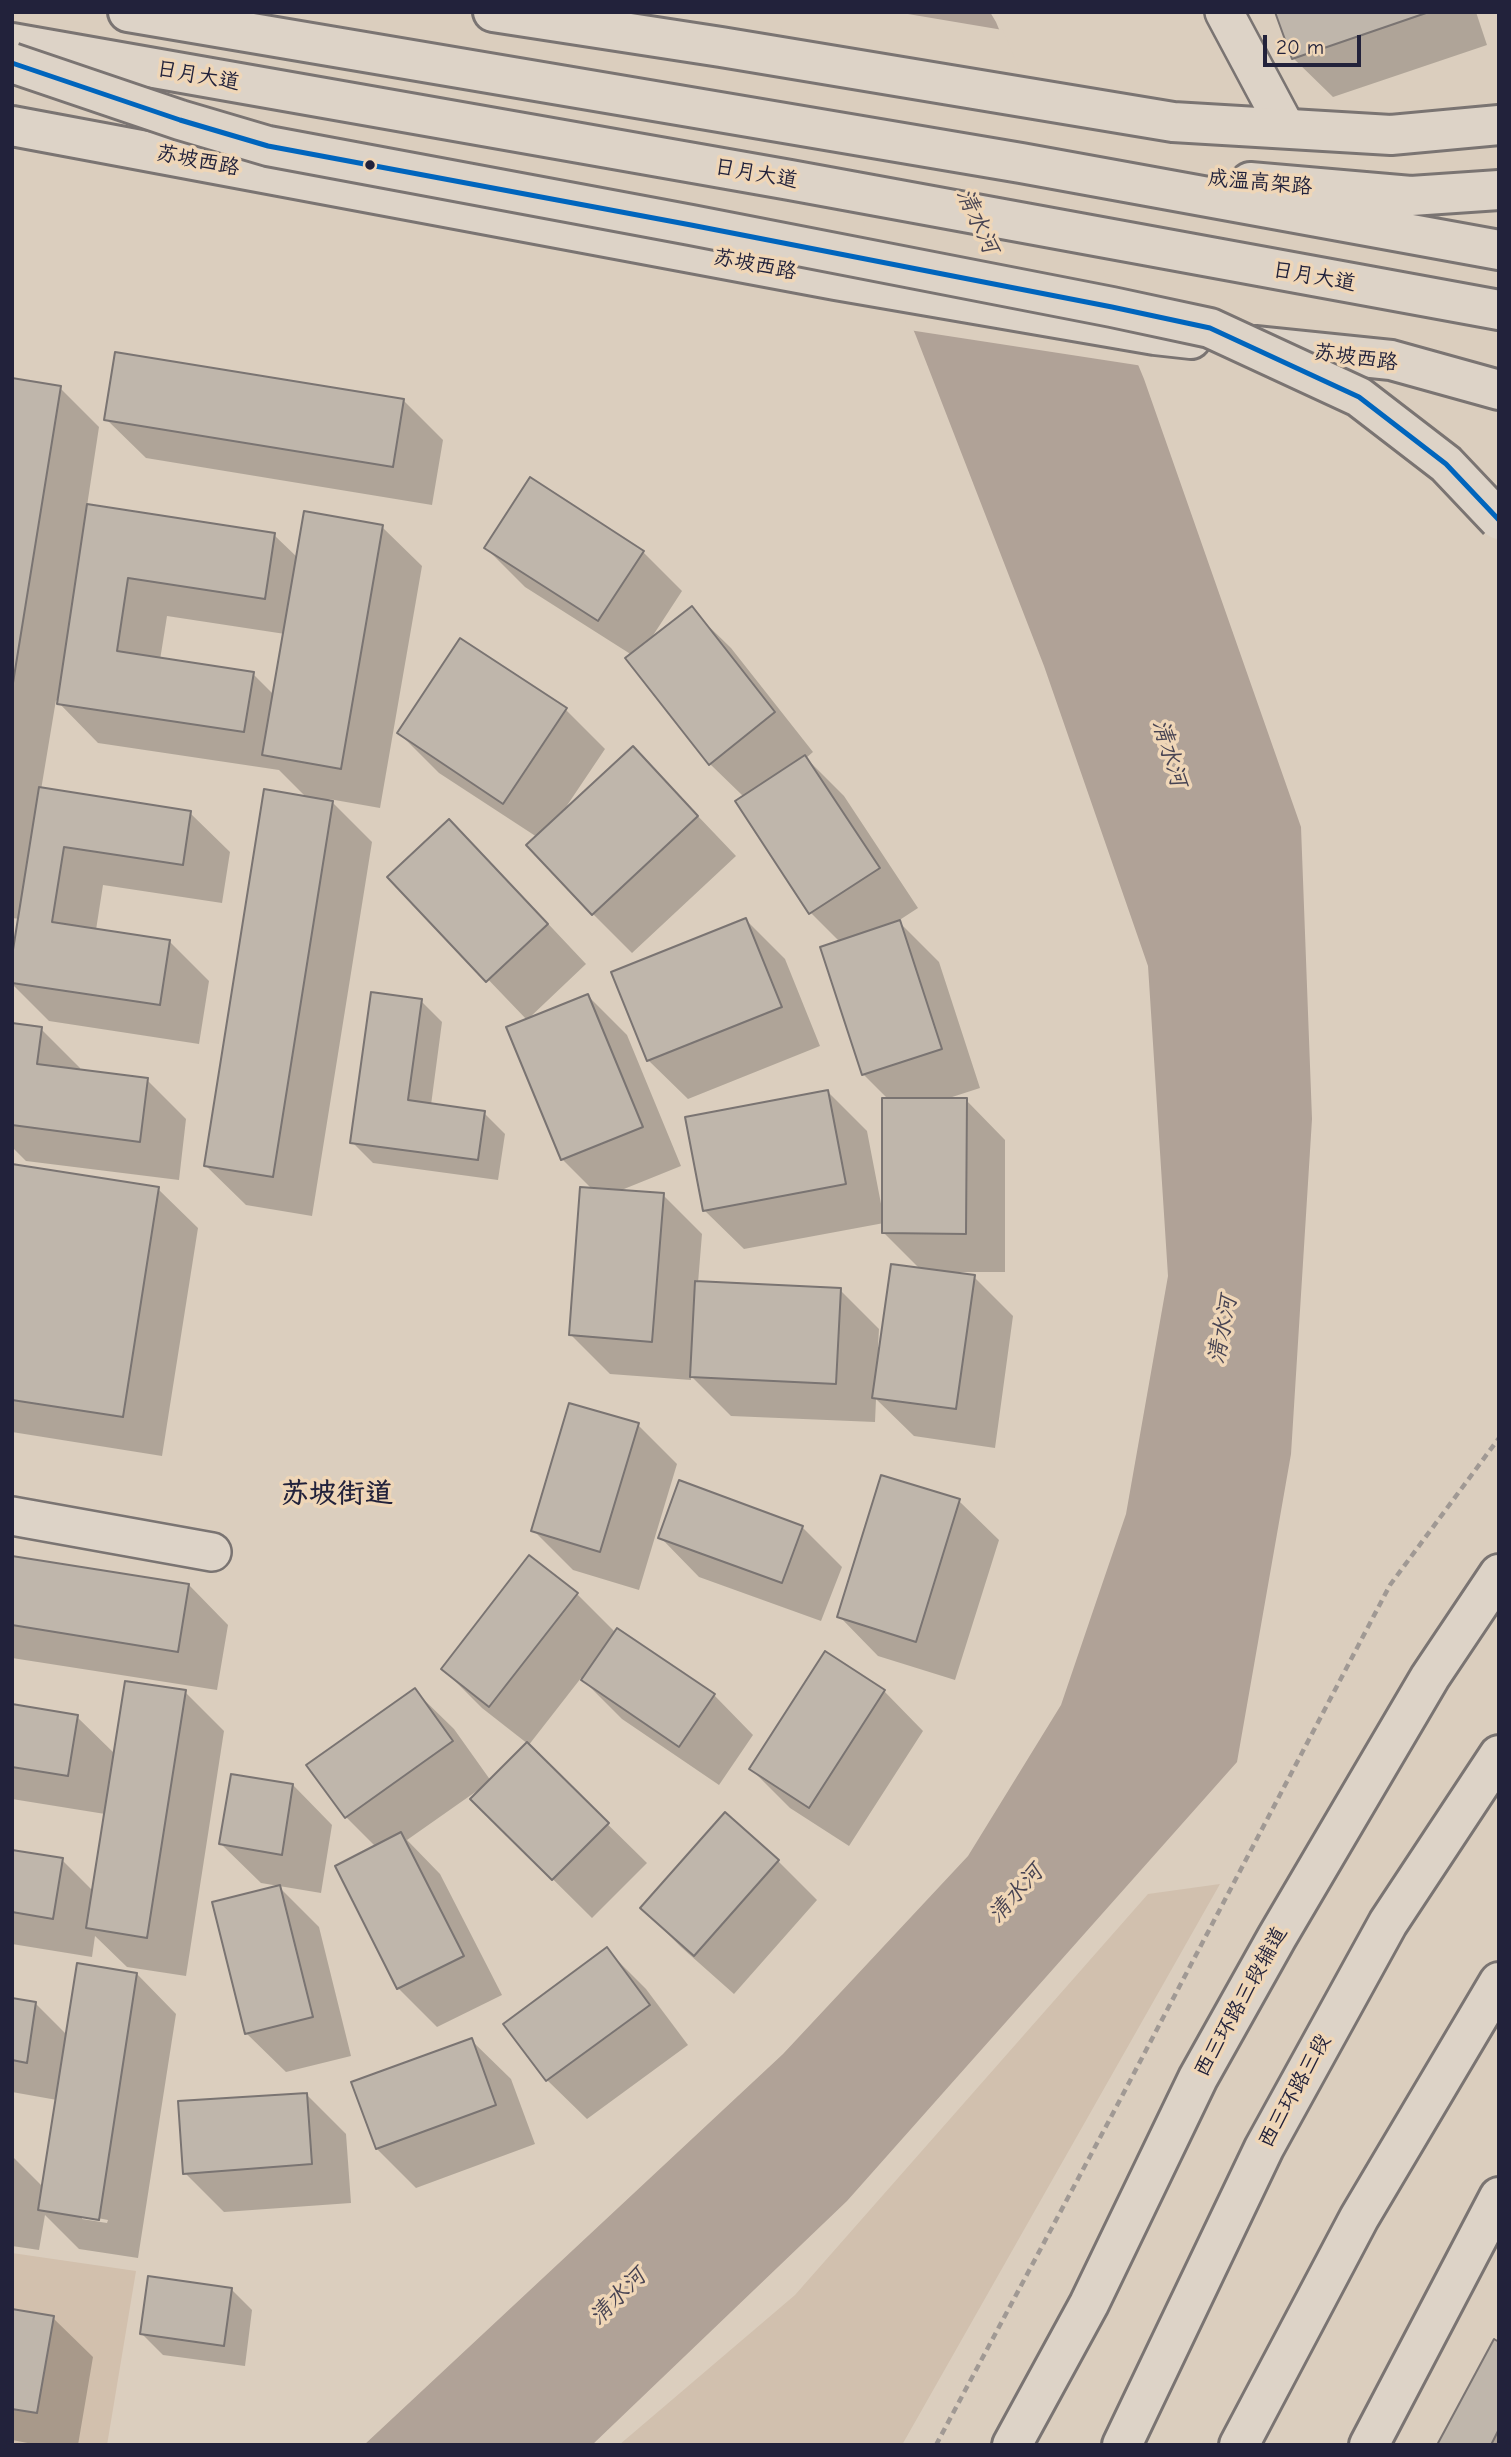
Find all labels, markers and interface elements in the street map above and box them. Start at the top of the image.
scale bar [1266,21,1364,65]
text: 20 m [1276,35,1324,59]
street label: 日月大道 [154,56,242,96]
street label: 苏坡西路 [154,141,242,181]
street label: 日月大道 [712,154,800,194]
unlabelled marker [363,158,377,172]
street label: 成温高架路 [1207,166,1313,200]
water label: 清水河 [950,184,1004,258]
street label: 苏坡西路 [711,245,799,285]
street label: 日月大道 [1270,257,1358,297]
street label: 苏坡西路 [1313,340,1399,376]
water label: 清水河 [1146,716,1192,790]
water label: 清水河 [1203,1294,1243,1366]
district label: 苏坡街道 [281,1477,393,1511]
water label: 清水河 [983,1859,1049,1929]
street label: 西三环路三段辅道 [1189,1922,1293,2082]
street label: 西三环路三段 [1253,2030,1337,2152]
water label: 清水河 [584,2263,652,2331]

